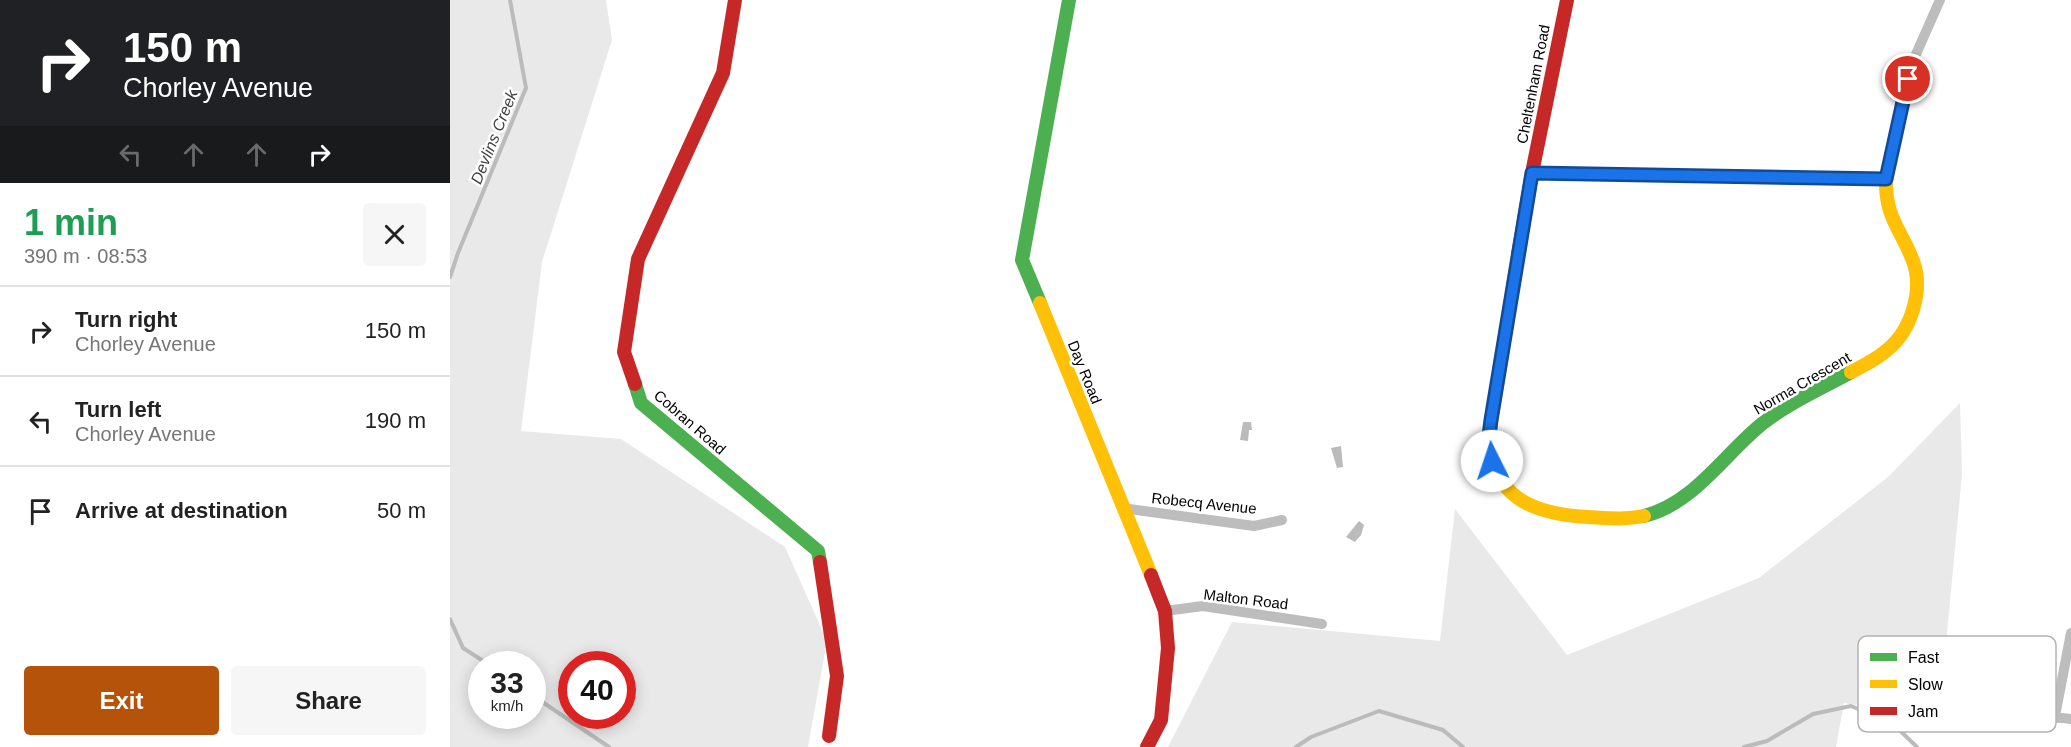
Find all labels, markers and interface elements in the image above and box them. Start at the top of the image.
street label: Cheltenham Road [1513,23,1553,145]
icon: right [24,24,102,102]
text: 150 m [123,24,242,71]
pin [1882,53,1933,104]
icon: arrive [1891,62,1924,95]
text: Chorley Avenue [123,73,313,103]
water label: Devlins Creek [467,87,521,186]
icon: left [114,138,147,171]
icon: ahead [177,138,210,171]
icon: ahead [240,138,273,171]
icon: right [303,138,336,171]
text: 1 min [24,202,118,243]
button: close [363,203,426,266]
text: 390 m · 08:53 [24,245,147,267]
text: Turn right [75,307,177,332]
icon: right [24,315,57,348]
text: 150 m [365,318,426,343]
text: Chorley Avenue [75,333,216,355]
street label: Day Road [1065,338,1105,406]
street label: Norma Crescent [1750,348,1854,418]
street label: Cobran Road [651,386,729,458]
text: Turn left [75,397,161,422]
icon: left [24,405,57,438]
text: 190 m [365,408,426,433]
text: Chorley Avenue [75,423,216,445]
position arrow [1460,429,1524,493]
street label: Robecq Avenue [1151,489,1257,517]
icon: arrive [24,495,57,528]
text: Arrive at destination [75,498,288,523]
text: 50 m [377,498,426,523]
street label: Malton Road [1203,585,1289,613]
legend [1858,636,2056,732]
text: Fast [1908,649,1940,666]
speed limit sign: 40 [558,651,636,729]
button: Exit [24,666,219,735]
button: Share [231,666,426,735]
text: 33 [490,666,524,699]
text: Slow [1908,676,1943,693]
text: km/h [491,697,523,714]
text: Jam [1908,703,1938,720]

